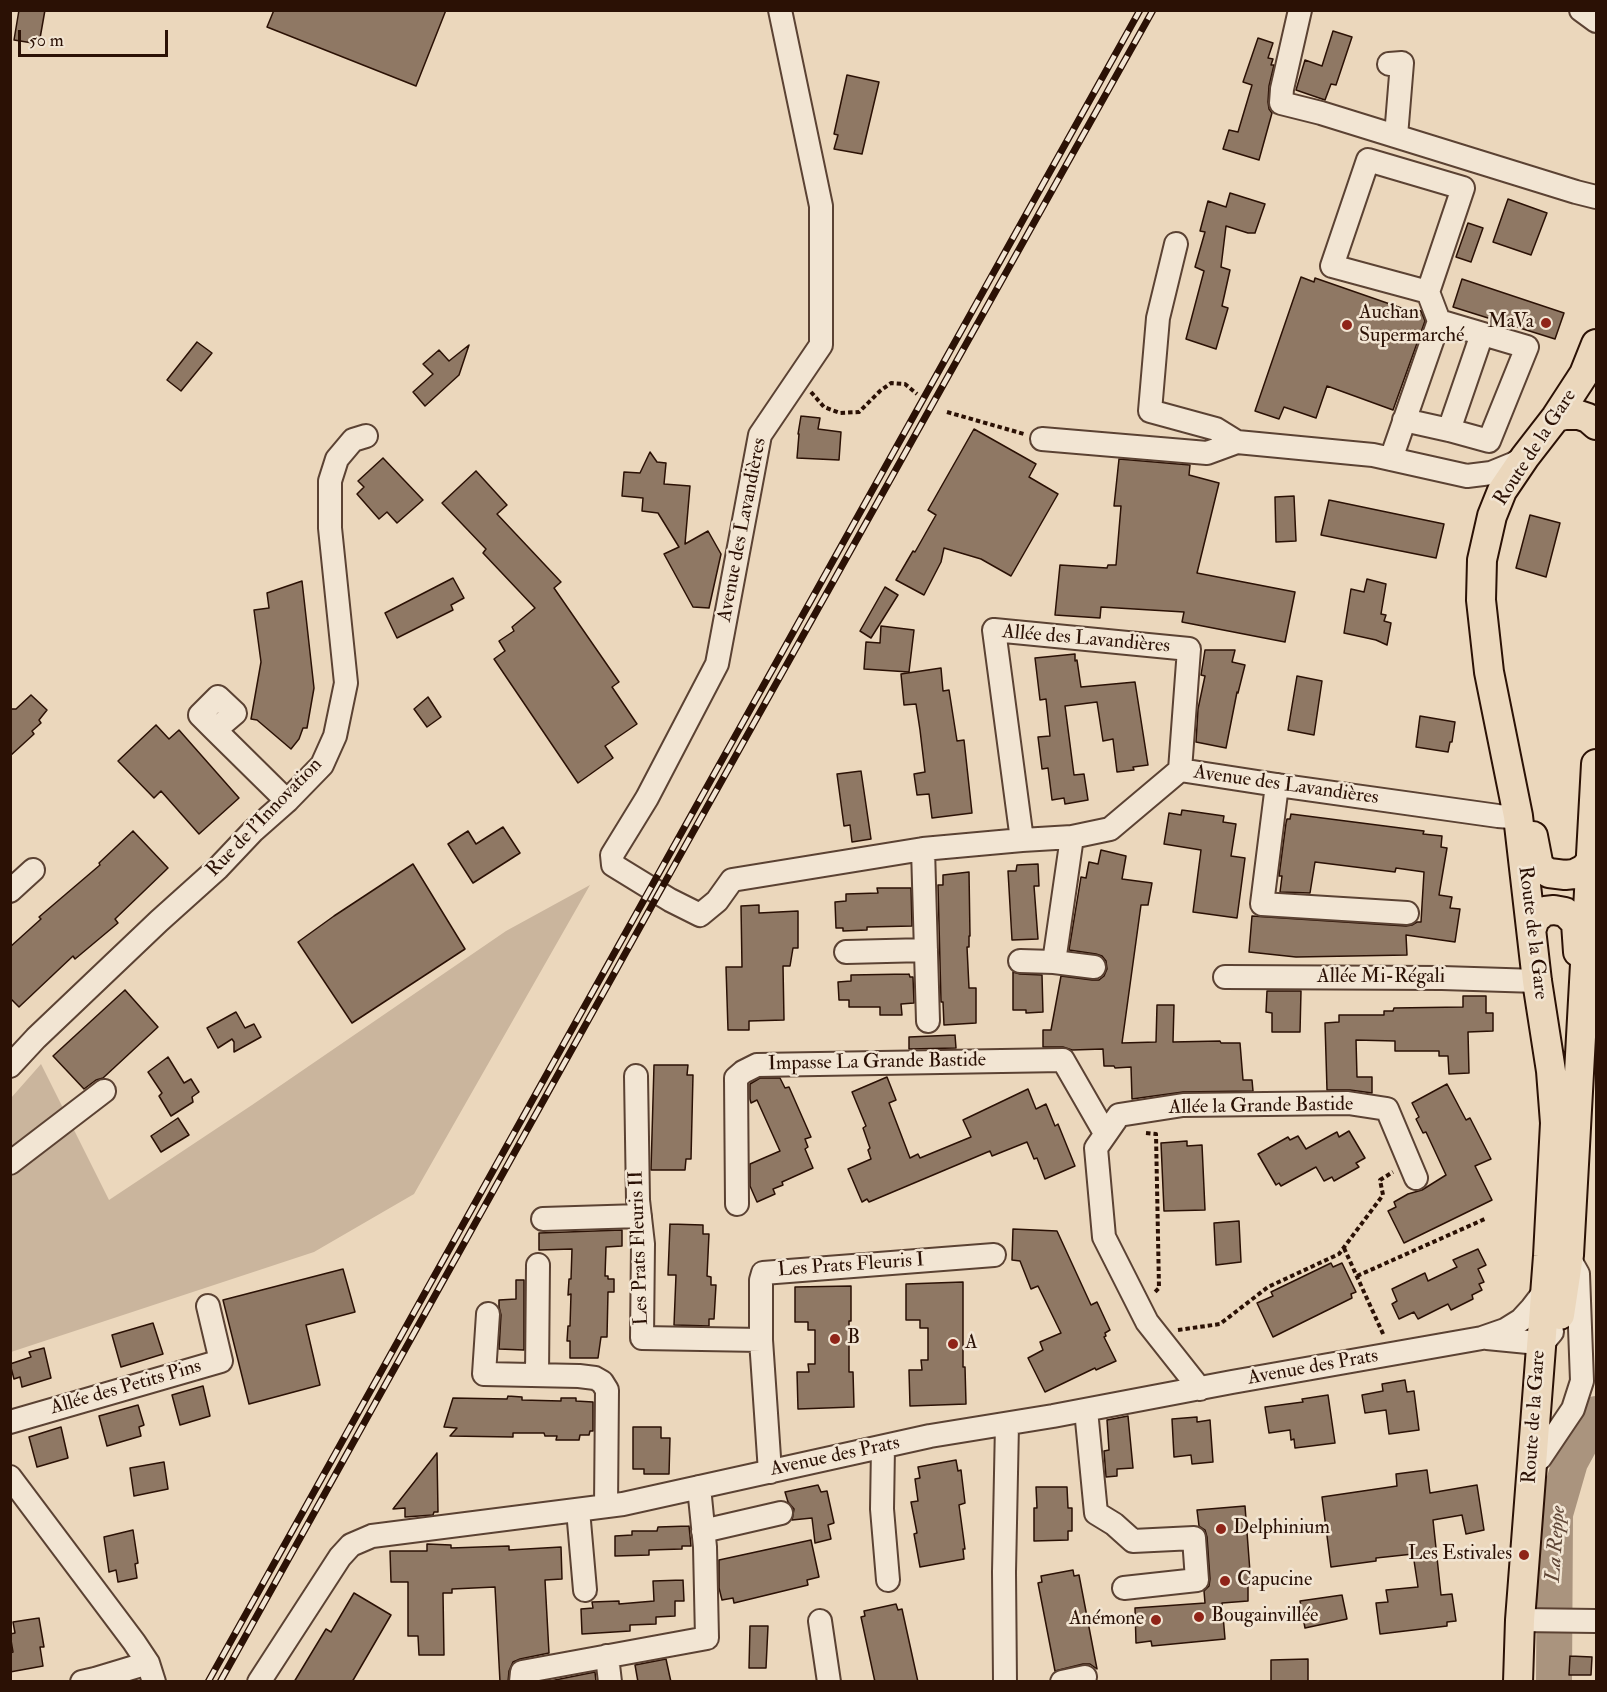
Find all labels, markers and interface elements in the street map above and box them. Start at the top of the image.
scale bar [21,18,171,56]
text: 50 m [29,29,64,52]
place label: Auchan Supermarché [1359,302,1464,349]
place label: MaVa [1488,311,1534,335]
marker: MaVa [1539,316,1553,330]
marker: Auchan Supermarché [1340,318,1354,332]
street label: Route de la Gare [1489,385,1583,511]
street label: Avenue des Lavandières [713,436,773,624]
street label: Allée des Lavandières [1001,621,1171,659]
street label: Rue de l'Innovation [202,754,328,882]
street label: Avenue des Lavandières [1192,761,1380,811]
street label: Route de la Gare [1512,865,1552,1001]
street label: Allée Mi-Régali [1317,966,1445,990]
street label: Impasse La Grande Bastide [768,1049,986,1077]
street label: Allée la Grande Bastide [1168,1093,1354,1121]
street label: Les Prats Fleuris II [625,1170,655,1326]
street label: Les Prats Fleuris I [777,1249,925,1283]
place label: B [847,1327,860,1351]
marker: B [828,1332,842,1346]
place label: A [965,1332,978,1356]
marker: A [946,1337,960,1351]
street label: Avenue des Prats [1246,1345,1380,1391]
street label: Route de la Gare [1518,1349,1552,1485]
street label: Allée des Petits Pins [48,1355,204,1421]
street label: Avenue des Prats [768,1432,902,1482]
water label: La Reppe [1542,1505,1572,1583]
place label: Delphinium [1233,1517,1330,1541]
marker: Delphinium [1214,1522,1228,1536]
place label: Les Estivales [1408,1543,1512,1567]
marker: Les Estivales [1517,1548,1531,1562]
place label: Capucine [1237,1569,1312,1593]
marker: Capucine [1218,1574,1232,1588]
place label: Bougainvillée [1211,1605,1318,1629]
place label: Anémone [1069,1608,1144,1632]
marker: Bougainvillée [1192,1610,1206,1624]
marker: Anémone [1149,1613,1163,1627]

